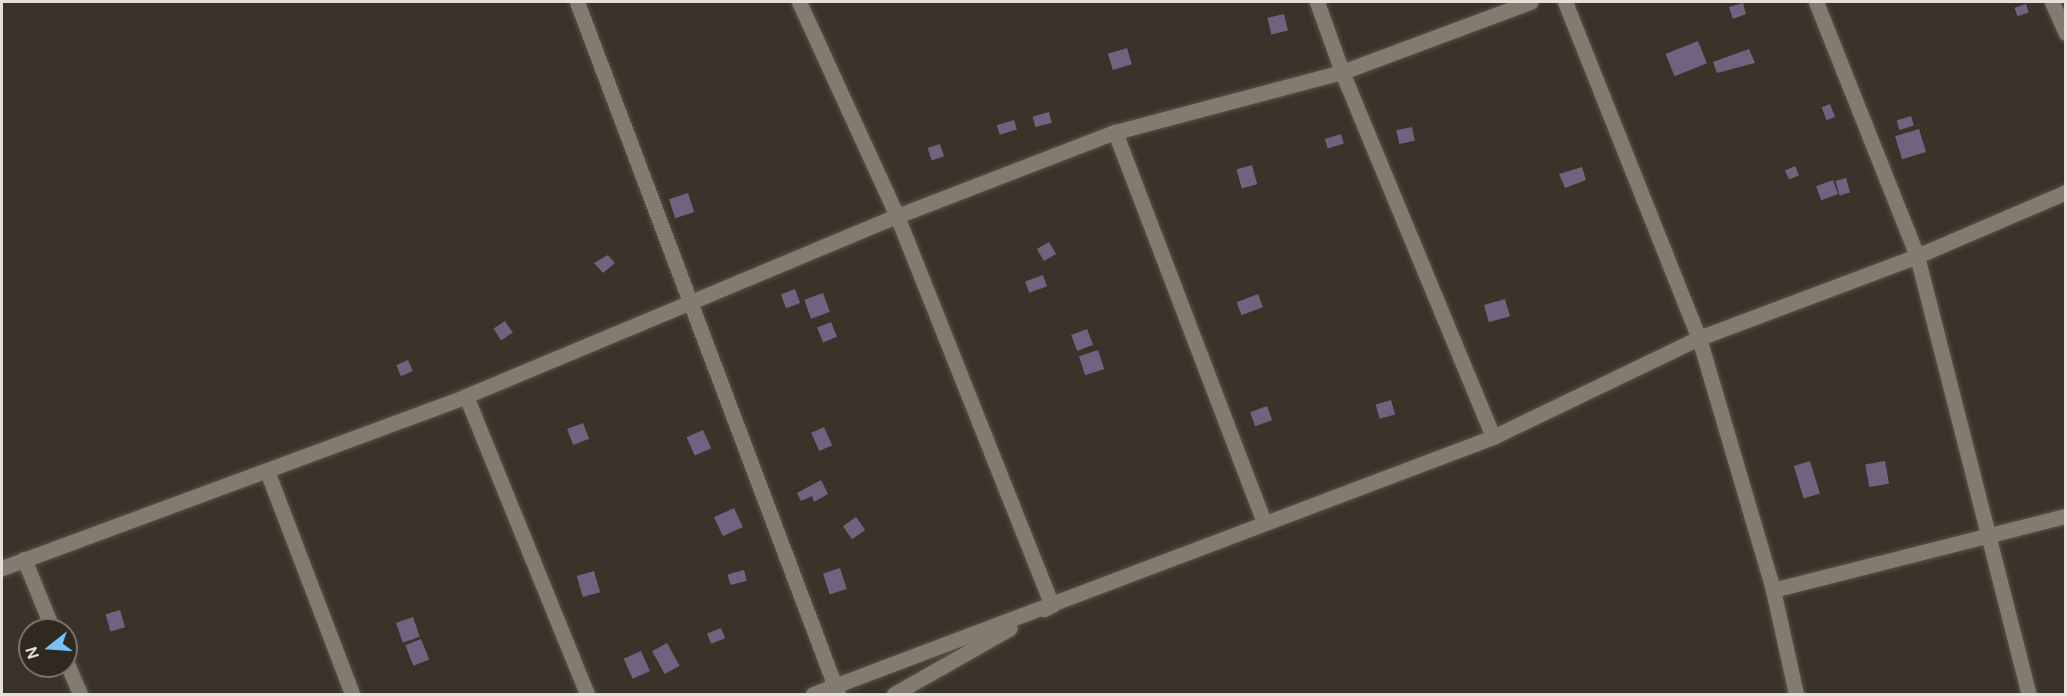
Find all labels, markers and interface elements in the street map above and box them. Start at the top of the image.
north arrow [18,618,78,678]
text: N [20,644,44,661]

